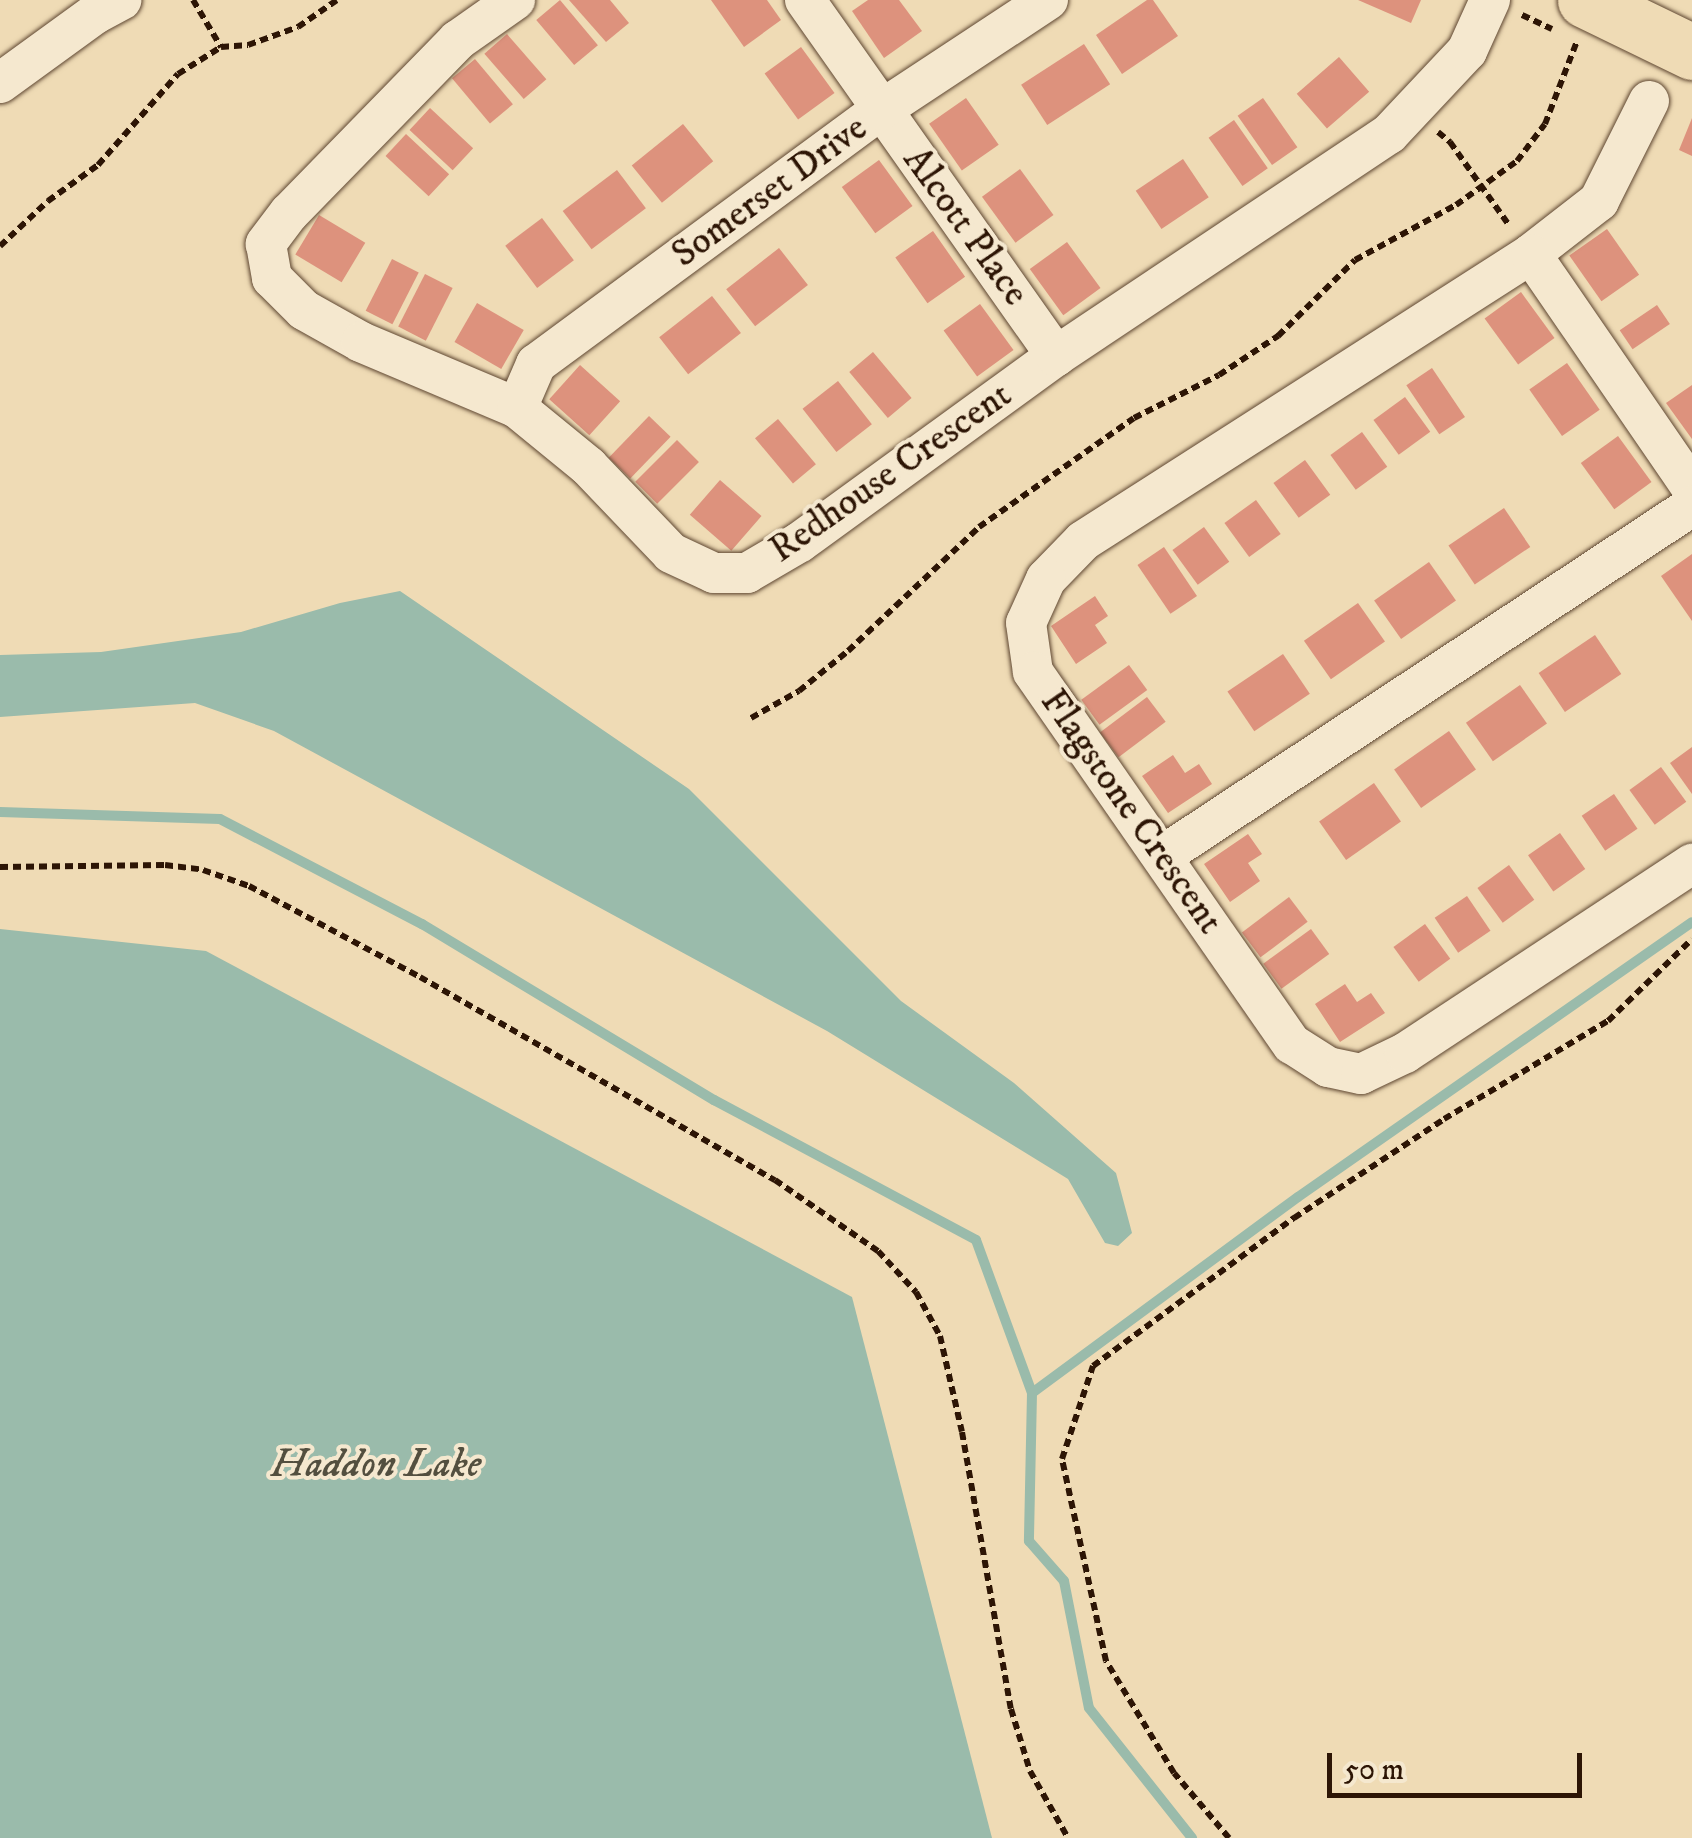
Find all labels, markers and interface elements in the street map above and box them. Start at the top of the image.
street label: Somerset Drive [664,106,876,278]
street label: Alcott Place [892,139,1038,315]
street label: Redhouse Crescent [761,373,1021,573]
street label: Flagstone Crescent [1030,681,1232,943]
water label: Haddon Lake [271,1441,481,1489]
scale bar [1332,1733,1587,1795]
text: 50 m [1344,1752,1404,1789]

